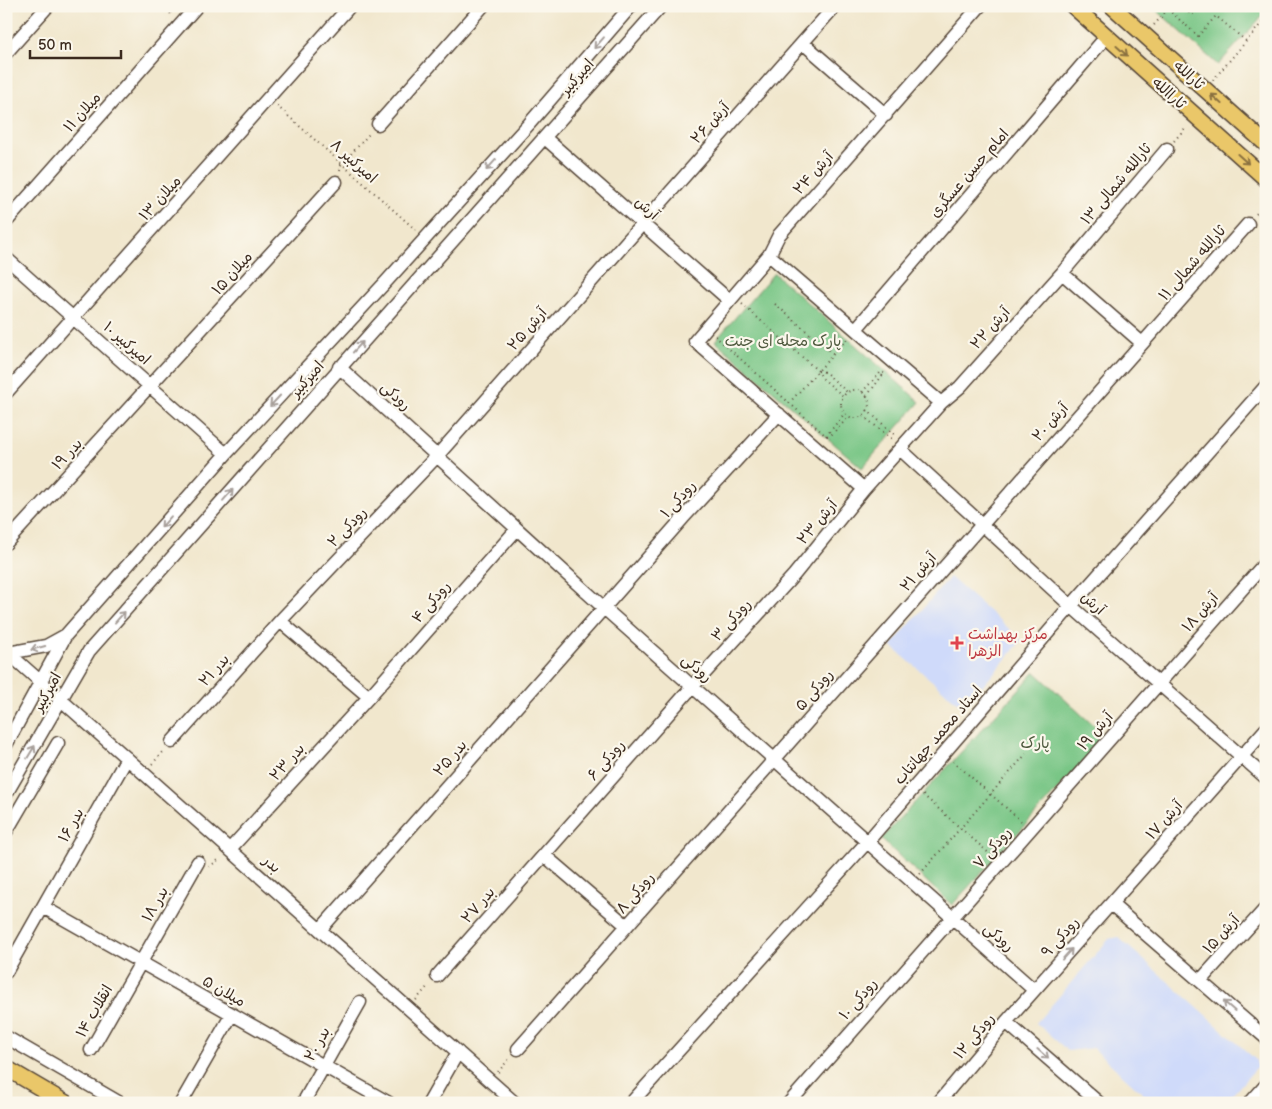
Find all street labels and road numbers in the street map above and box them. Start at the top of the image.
street label: امیرکبیر [555,55,598,101]
street label: ثارالله [1169,57,1208,95]
street label: ثاراالله [1148,73,1190,114]
street label: میلان ۱۱ [59,88,105,136]
street label: آرش ۲۶ [687,98,735,148]
street label: امام حسن عسگری [926,125,1014,222]
street label: امیرکبیر ۸ [326,135,381,187]
street label: ثارالله شمالی ۱۳ [1077,139,1156,229]
street label: آرش ۲۴ [789,147,839,199]
street label: میلان ۱۳ [135,172,186,225]
street label: آرش [631,193,664,225]
street label: ثارالله شمالی ۱۱ [1155,221,1231,305]
street label: میلان ۱۵ [208,248,257,299]
street label: آرش ۲۲ [966,302,1015,354]
street label: آرش ۲۵ [504,303,552,355]
street label: امیرکبیر ۱۰ [99,318,154,369]
street label: امیرکبیر [285,357,328,403]
street label: رودکی [377,378,415,415]
street label: آرش ۲۰ [1028,398,1073,446]
street label: بدر ۱۹ [48,434,87,474]
street label: رودکی ۱ [657,477,700,522]
street label: آرش ۲۳ [793,495,842,549]
street label: رودکی ۲ [324,503,371,551]
street label: آرش ۲۱ [896,548,941,596]
street label: رودکی ۴ [408,577,455,627]
street label: آرش [1077,588,1110,620]
street label: آرش ۱۸ [1178,588,1224,636]
street label: رودکی ۳ [707,595,755,646]
street label: بدر ۲۱ [195,650,234,691]
street label: رودکی [677,650,716,687]
street label: رودکی ۵ [791,666,838,715]
street label: امیرکبیر [28,669,66,717]
street label: استاد محمد جهانتاب [890,682,986,789]
street label: آرش ۱۹ [1073,707,1118,755]
street label: بدر ۲۵ [429,736,471,781]
street label: رودکی ۶ [584,736,629,785]
street label: بدر ۲۳ [266,740,309,785]
street label: آرش ۱۷ [1142,796,1188,844]
street label: بدر ۱۶ [54,805,89,846]
street label: رودکی ۷ [969,824,1016,873]
street label: بدر [258,851,285,877]
street label: رودکی ۸ [612,869,659,918]
street label: بدر ۱‍۸ [138,883,173,925]
street label: بدر ۲۷ [457,883,499,928]
street label: آرش ۱۵ [1199,910,1245,958]
street label: رودکی ۹ [1037,913,1084,962]
street label: رودکی [979,919,1018,956]
street label: میلان ۵ [199,972,249,1011]
street label: رودکی ۱۰ [835,975,882,1024]
street label: انقلاب ۱۴ [72,981,117,1041]
street label: رودکی ۱۲ [950,1009,999,1063]
street label: بدر ۲۰ [300,1024,335,1065]

